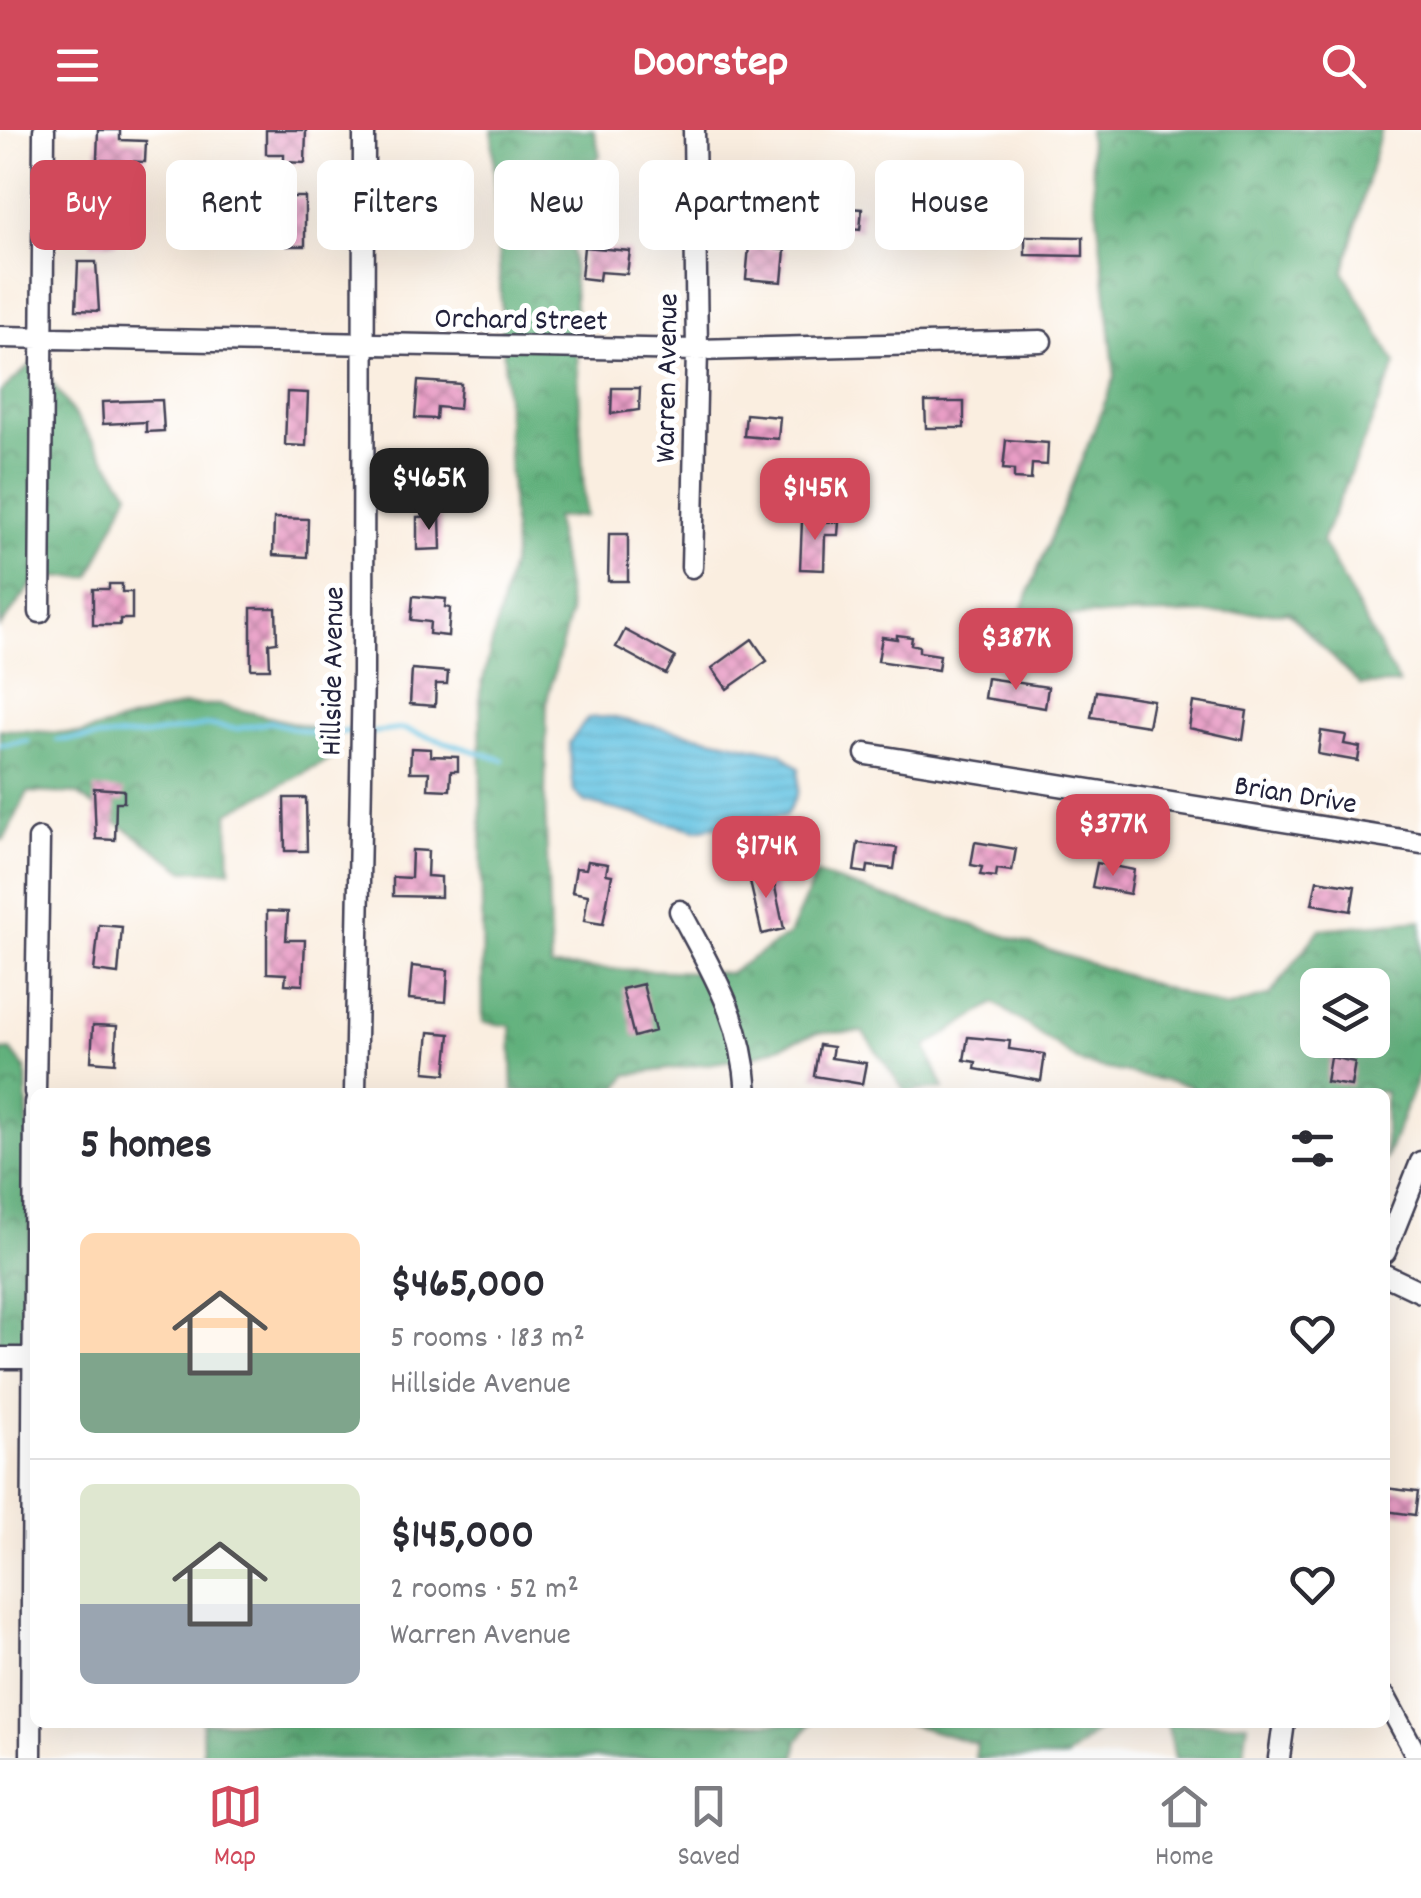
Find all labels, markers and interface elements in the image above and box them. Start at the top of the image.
text: Doorstep [632,33,789,97]
icon: menu [50,38,105,93]
icon: search [1316,38,1371,93]
chip: Buy [30,160,146,250]
chip: Rent [166,160,297,250]
chip: Filters [317,160,474,250]
chip: New [494,160,619,250]
chip: Apartment [639,160,855,250]
chip: House [875,160,1024,250]
street label: Warren Avenue [647,293,692,463]
street label: Orchard Street [434,299,608,346]
pin: $465K [359,448,499,533]
text: $465K [392,457,466,503]
pin: $145K [745,458,885,543]
text: $145K [782,467,848,513]
street label: Hillside Avenue [313,586,358,756]
pin: $387K [946,608,1086,693]
text: $387K [981,617,1051,663]
street label: Brian Drive [1231,767,1360,828]
pin: $377K [1043,794,1183,879]
text: $377K [1078,803,1148,849]
pin: $174K [696,816,836,901]
text: $174K [734,825,798,871]
map controls [1300,968,1390,1058]
button: layers [1300,968,1390,1058]
text: 5 homes [80,1118,212,1178]
icon: filters [1285,1121,1340,1176]
text: $465,000 [390,1257,545,1317]
icon: home [160,1273,280,1393]
icon: heart [1285,1306,1340,1361]
text: 5 rooms · 183 m² [390,1317,585,1363]
text: Hillside Avenue [390,1363,571,1409]
text: $145,000 [390,1508,534,1568]
icon: home [160,1524,280,1644]
icon: heart [1285,1557,1340,1612]
text: 2 rooms · 52 m² [390,1568,579,1614]
text: Warren Avenue [390,1614,571,1660]
tab: Map [208,1779,263,1879]
tab: Saved [678,1779,740,1879]
tab: Home [1155,1779,1213,1879]

